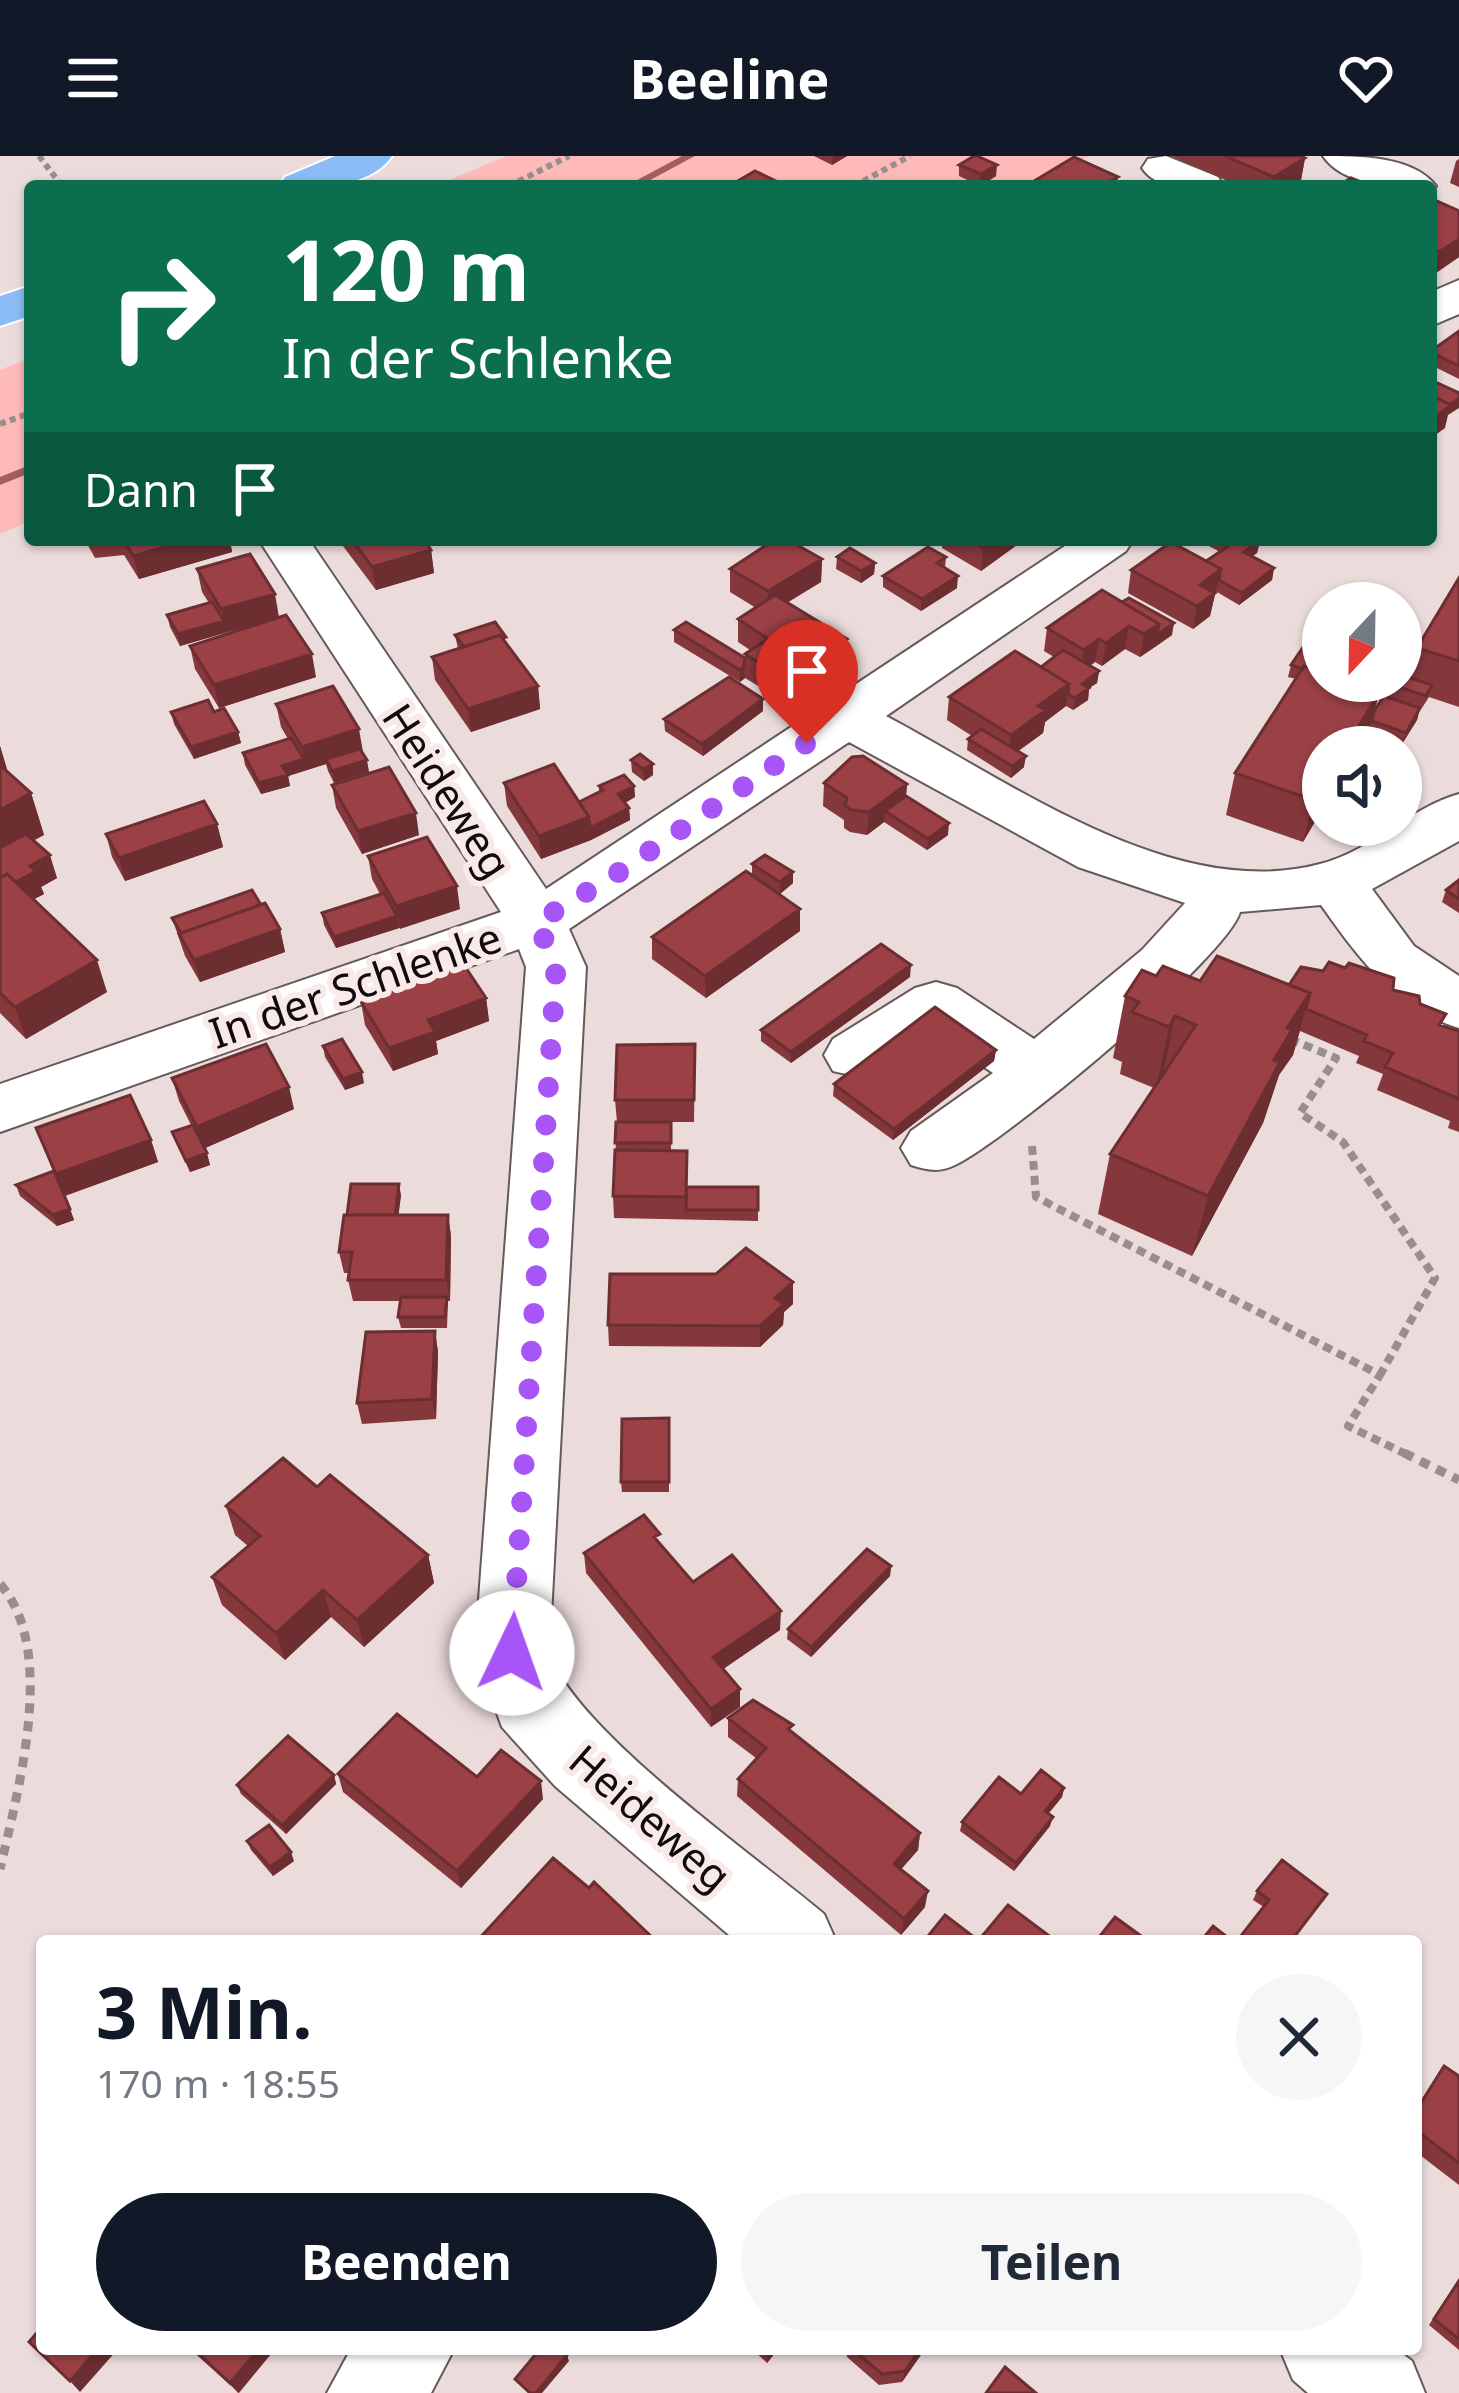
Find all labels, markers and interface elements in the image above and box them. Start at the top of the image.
text: Beeline [630,41,829,115]
icon: menu [60,45,126,111]
icon: heart [1333,45,1399,111]
text: 120 m [282,211,530,326]
icon: right [84,228,240,384]
text: In der Schlenke [282,320,674,394]
icon: arrive [222,456,288,522]
text: Dann [84,459,198,520]
north arrow [1302,582,1422,702]
map controls [1302,582,1422,846]
pin [756,620,858,743]
icon: arrive [774,638,840,704]
street label: Heideweg [370,692,526,888]
button: sound [1302,726,1422,846]
street label: In der Schlenke [202,907,508,1061]
position arrow [449,1590,575,1716]
street label: Heideweg [558,1731,744,1903]
text: 3 Min. [96,1962,312,2060]
button: close [1236,1974,1362,2100]
text: 170 m · 18:55 [96,2056,340,2109]
button: Beenden [96,2193,717,2331]
button: Teilen [741,2193,1362,2331]

